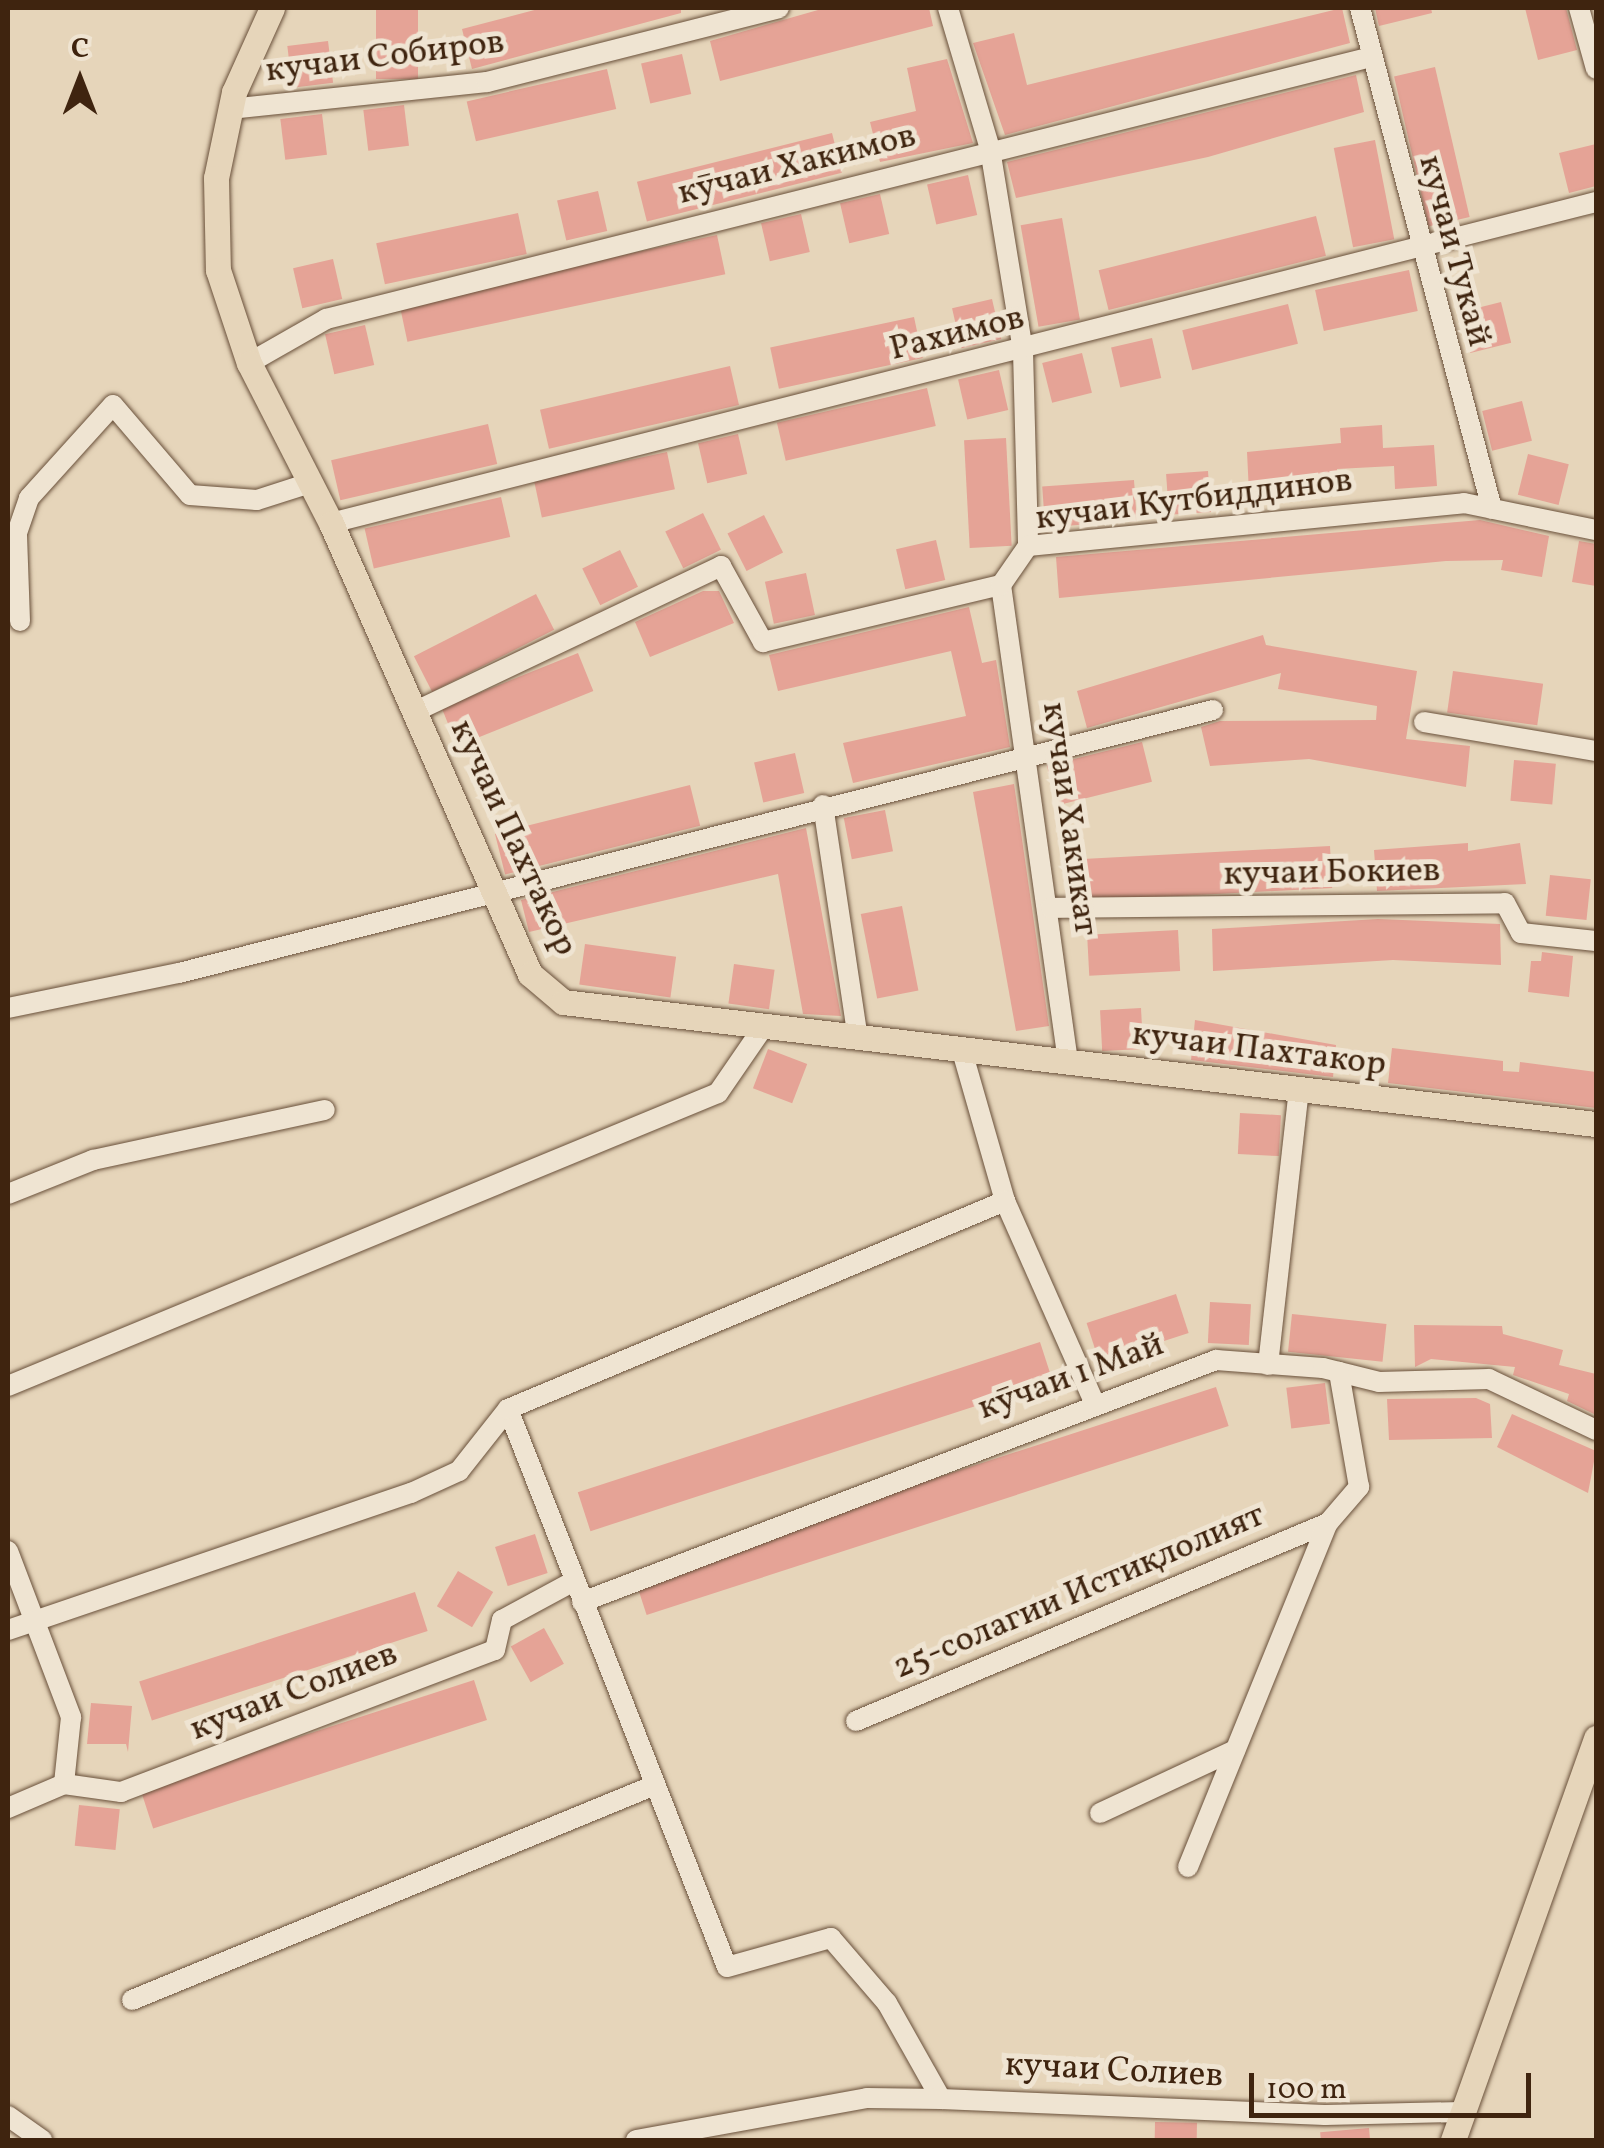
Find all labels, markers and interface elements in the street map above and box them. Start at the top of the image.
street label: кучаи Собиров [263,22,507,92]
north arrow [30,30,130,130]
text: С [71,30,89,69]
street label: кӯчаи Хакимов [674,115,920,215]
street label: кучаи Тукай [1408,150,1500,352]
street label: Рахимов [885,297,1029,371]
street label: кучаи Кутбиддинов [1033,460,1355,540]
street label: кучаи Хакикат [1032,700,1106,938]
street label: кучаи Пахтакор [440,713,586,963]
street label: кучаи Бокиев [1223,850,1441,896]
street label: кучаи Пахтакор [1130,1014,1388,1086]
street label: кӯчаи 1 Май [973,1324,1169,1430]
street label: 25-солагии Истиқлолият [887,1495,1271,1689]
street label: кучаи Солиев [184,1633,404,1751]
street label: кучаи Солиев [1004,2044,1224,2098]
scale bar [1254,2053,1536,2115]
text: 100 m [1266,2069,1347,2111]

